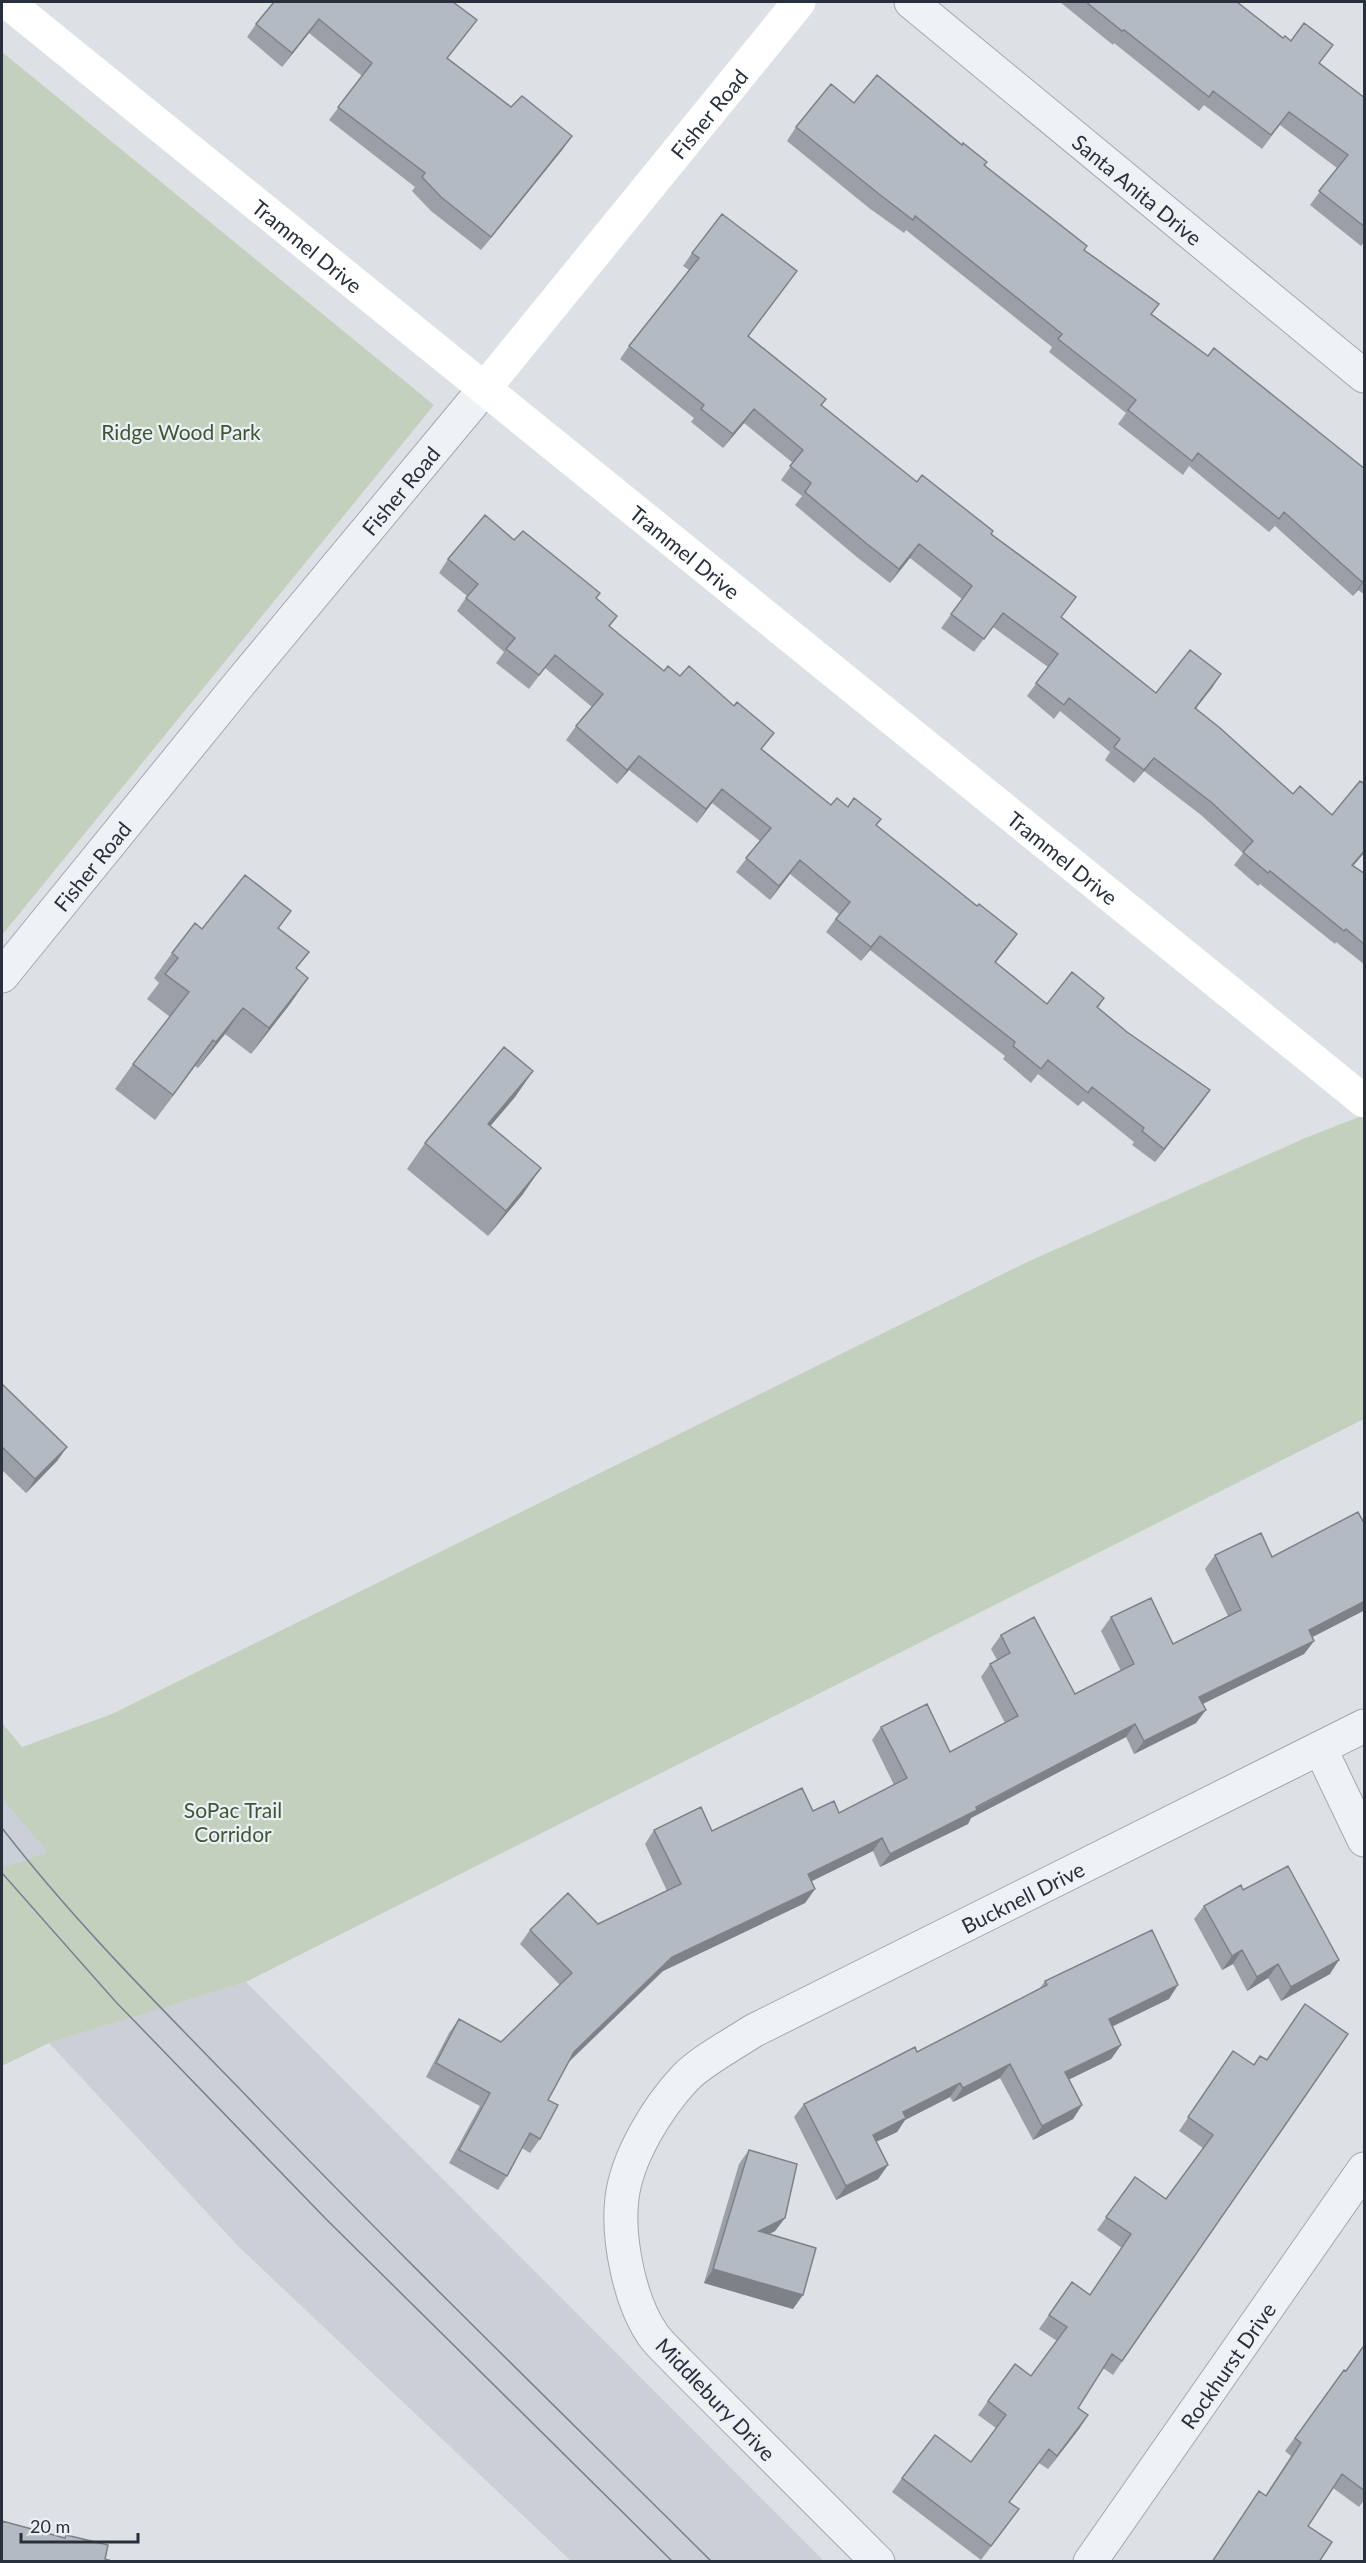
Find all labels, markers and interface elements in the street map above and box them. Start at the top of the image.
street label: Fisher Road [665,64,752,163]
street label: Santa Anita Drive [1068,129,1207,250]
street label: Trammel Drive [248,194,368,297]
park label: Ridge Wood Park [101,419,261,444]
street label: Fisher Road [356,441,444,540]
street label: Trammel Drive [625,500,745,603]
street label: Trammel Drive [1003,805,1123,909]
street label: Fisher Road [48,816,135,916]
park label: SoPac Trail Corridor [184,1797,282,1846]
street label: Bucknell Drive [957,1855,1088,1938]
street label: Rockhurst Drive [1175,2297,1280,2433]
street label: Middlebury Drive [651,2332,781,2466]
scale bar [21,2506,138,2544]
text: 20 m [30,2515,70,2537]

